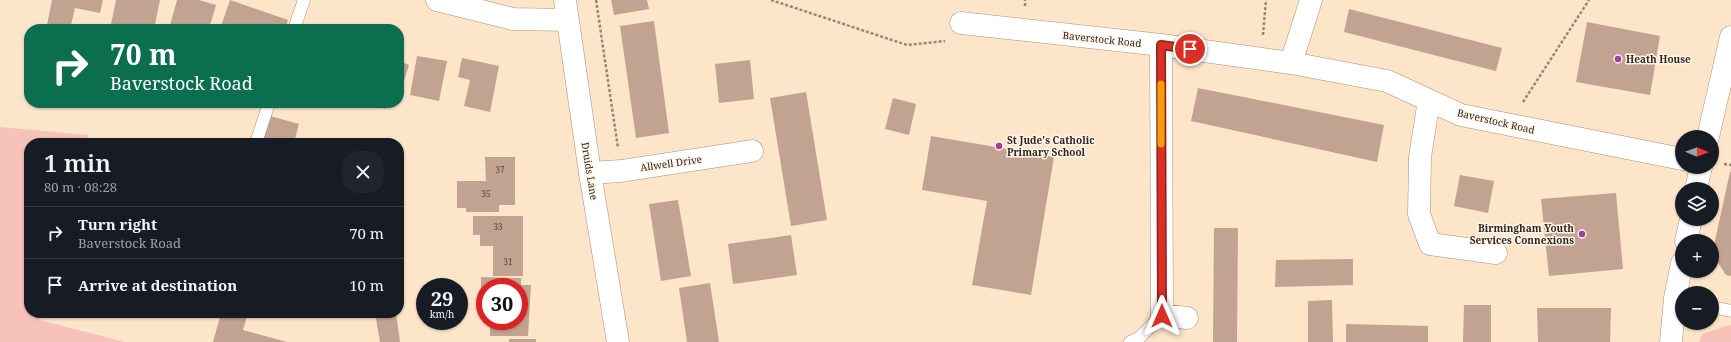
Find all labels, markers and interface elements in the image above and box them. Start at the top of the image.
street label: Baverstock Road [1062,28,1142,50]
pin [1173,32,1207,66]
text: 70 m [110,35,177,73]
icon: arrive [1179,38,1201,60]
icon: right [44,40,96,92]
place label: Heath House [1626,52,1691,66]
marker: Heath House [1613,54,1623,64]
text: Baverstock Road [110,71,253,95]
street label: Baverstock Road [1456,105,1536,137]
north arrow [1675,130,1719,174]
map controls [1675,130,1719,330]
place label: St Jude's Catholic Primary School [1007,133,1094,159]
street label: Druids Lane [579,141,601,201]
marker: St Jude's Catholic Primary School [994,141,1004,151]
text: 1 min [44,146,111,179]
button: close [342,151,384,193]
street label: Allwell Drive [639,152,703,174]
house number: 37 [496,164,505,175]
text: 80 m · 08:28 [44,178,117,196]
button: layers [1675,182,1719,226]
house number: 35 [482,188,490,199]
text: Turn right [78,214,157,234]
house number: 33 [494,221,503,232]
place label: Birmingham Youth Services Connexions [1470,221,1574,247]
icon: right [44,222,66,244]
text: 70 m [349,223,384,243]
marker: Birmingham Youth Services Connexions [1577,229,1587,239]
text: Baverstock Road [78,234,181,252]
button: + [1675,234,1719,278]
house number: 31 [504,256,512,267]
icon: arrive [44,274,66,296]
text: Arrive at destination [78,275,237,295]
text: 10 m [349,275,384,295]
speed limit sign: 30 [476,278,528,330]
text: 29 [431,285,453,312]
button: − [1675,286,1719,330]
position arrow [1141,295,1183,337]
text: km/h [430,307,454,321]

